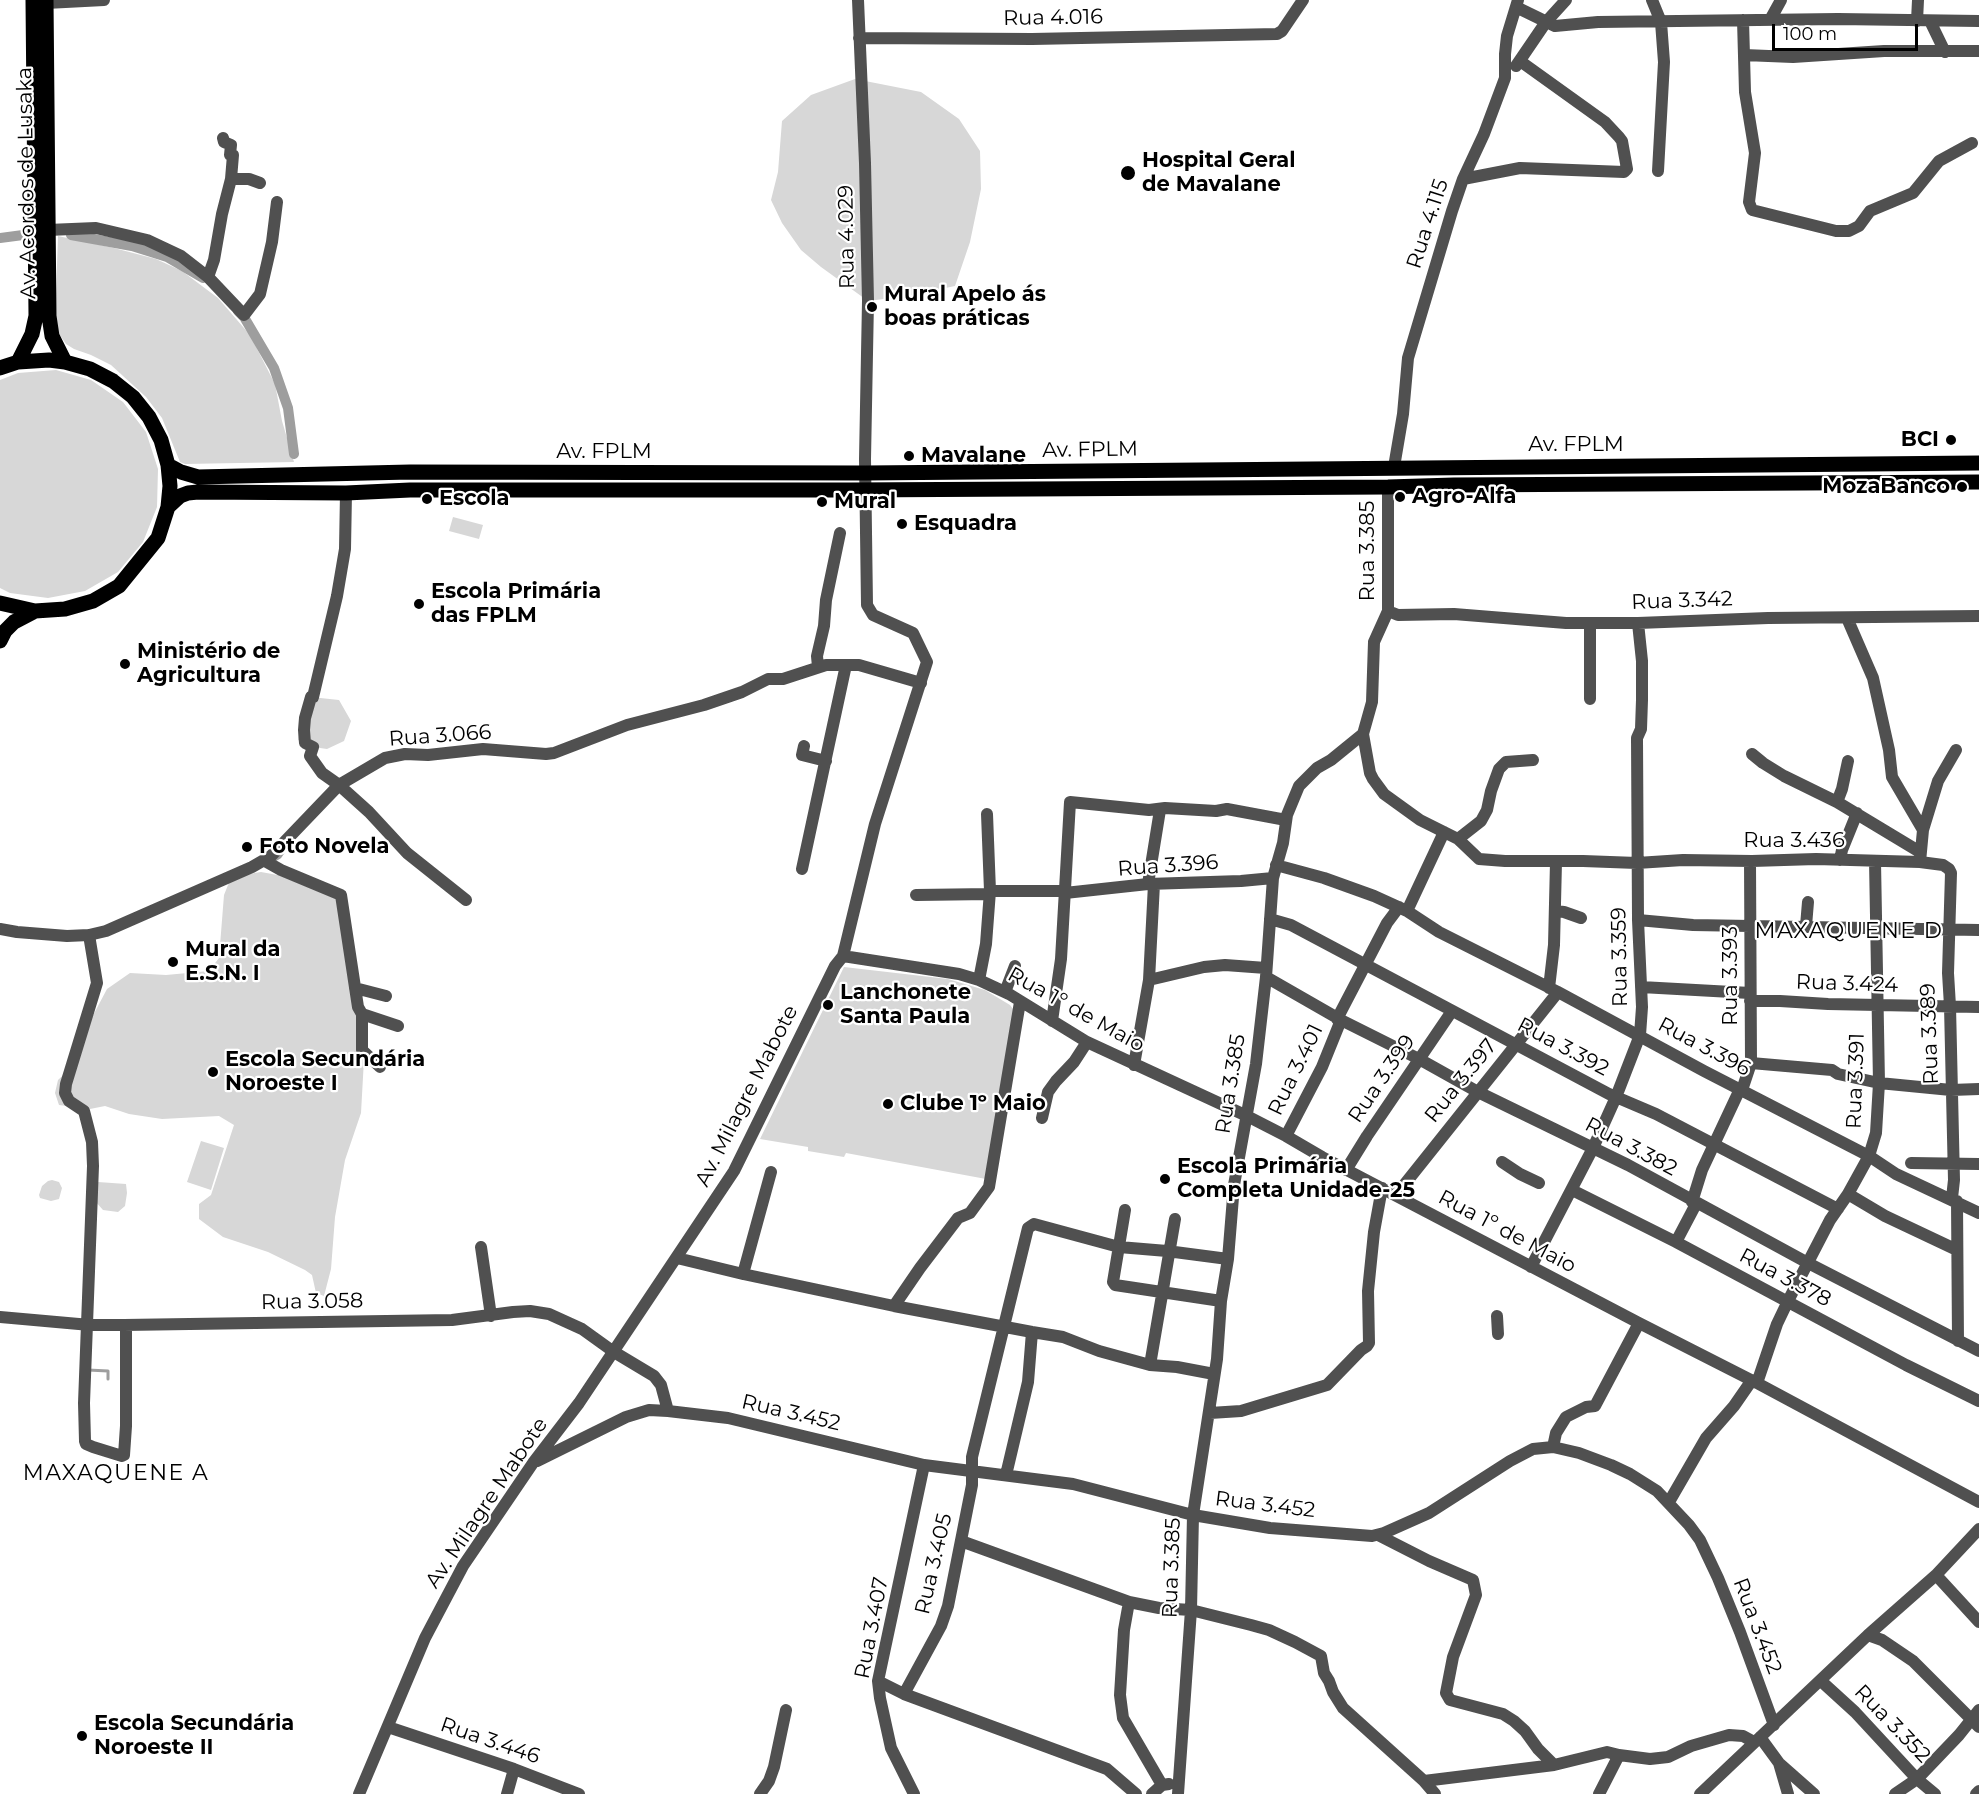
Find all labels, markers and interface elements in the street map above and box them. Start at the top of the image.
street label: Rua 4.016 [1003,5,1103,31]
scale bar [1775,12,1920,50]
text: 100 m [1783,23,1837,45]
street label: Av. Acordos de Lusaka [12,67,42,299]
place label: Hospital Geral de Mavalane [1142,148,1296,198]
marker: Hospital Geral de Mavalane [1119,164,1137,182]
street label: Rua 4.115 [1402,176,1454,272]
street label: Rua 4.029 [833,185,861,289]
place label: Mural Apelo ás boas práticas [884,282,1046,332]
marker: Mural Apelo ás boas práticas [865,300,879,314]
place label: BCI [1901,427,1939,453]
street label: Av. FPLM [1528,432,1624,458]
marker: BCI [1944,433,1958,447]
street label: Av. FPLM [1042,437,1138,463]
street label: Av. FPLM [556,439,652,465]
place label: Mavalane [921,443,1026,469]
marker: Mavalane [902,449,916,463]
place label: MozaBanco [1822,474,1950,500]
marker: MozaBanco [1955,480,1969,494]
place label: Agro-Alfa [1412,484,1516,510]
place label: Escola [439,486,509,512]
place label: Mural [834,489,896,515]
marker: Agro-Alfa [1393,490,1407,504]
marker: Escola [420,492,434,506]
marker: Mural [815,495,829,509]
street label: Rua 3.385 [1355,501,1381,601]
place label: Esquadra [914,511,1017,537]
marker: Esquadra [895,517,909,531]
place label: Escola Primária das FPLM [431,579,601,629]
street label: Rua 3.342 [1631,587,1733,615]
marker: Escola Primária das FPLM [412,597,426,611]
place label: Ministério de Agricultura [137,639,280,689]
marker: Ministério de Agricultura [118,657,132,671]
street label: Rua 3.066 [388,720,492,752]
street label: Rua 3.436 [1743,828,1845,854]
place label: Foto Novela [259,834,390,860]
marker: Foto Novela [240,840,254,854]
street label: Rua 3.396 [1117,850,1219,882]
street label: Rua 3.359 [1607,907,1633,1007]
district label: MAXAQUENE D [1755,919,1943,945]
street label: Rua 3.393 [1718,926,1744,1026]
place label: Mural da E.S.N. I [185,937,280,987]
marker: Mural da E.S.N. I [166,955,180,969]
street label: Rua 1º de Maio [1003,962,1149,1058]
street label: Rua 3.424 [1795,970,1899,998]
place label: Lanchonete Santa Paula [840,980,971,1030]
street label: Rua 3.389 [1916,983,1944,1085]
marker: Lanchonete Santa Paula [821,998,835,1012]
street label: Av. Milagre Mabote [690,1001,804,1191]
street label: Rua 3.392 [1513,1012,1613,1082]
street label: Rua 3.396 [1653,1012,1755,1082]
street label: Rua 3.401 [1263,1020,1329,1120]
street label: Rua 3.399 [1343,1030,1421,1128]
street label: Rua 3.385 [1211,1032,1251,1136]
street label: Rua 3.391 [1842,1033,1870,1129]
street label: Rua 3.397 [1420,1034,1502,1128]
place label: Escola Secundária Noroeste I [225,1047,425,1097]
marker: Escola Secundária Noroeste I [206,1065,220,1079]
place label: Clube 1º Maio [900,1091,1046,1117]
marker: Clube 1º Maio [881,1097,895,1111]
street label: Rua 3.382 [1581,1112,1681,1182]
place label: Escola Primária Completa Unidade-25 [1177,1154,1415,1204]
marker: Escola Primária Completa Unidade-25 [1158,1172,1172,1186]
street label: Rua 1º de Maio [1434,1185,1580,1279]
street label: Rua 3.378 [1735,1243,1835,1313]
street label: Rua 3.058 [261,1289,363,1315]
street label: Rua 3.452 [739,1389,843,1437]
street label: Av. Milagre Mabote [421,1413,553,1593]
district label: MAXAQUENE A [23,1461,209,1487]
street label: Rua 3.452 [1213,1486,1317,1524]
street label: Rua 3.405 [910,1511,958,1617]
street label: Rua 3.385 [1158,1517,1186,1619]
street label: Rua 3.452 [1727,1574,1787,1678]
street label: Rua 3.407 [850,1575,894,1681]
street label: Rua 3.352 [1849,1680,1935,1768]
place label: Escola Secundária Noroeste II [94,1711,294,1761]
street label: Rua 3.446 [437,1712,543,1770]
marker: Escola Secundária Noroeste II [75,1729,89,1743]

